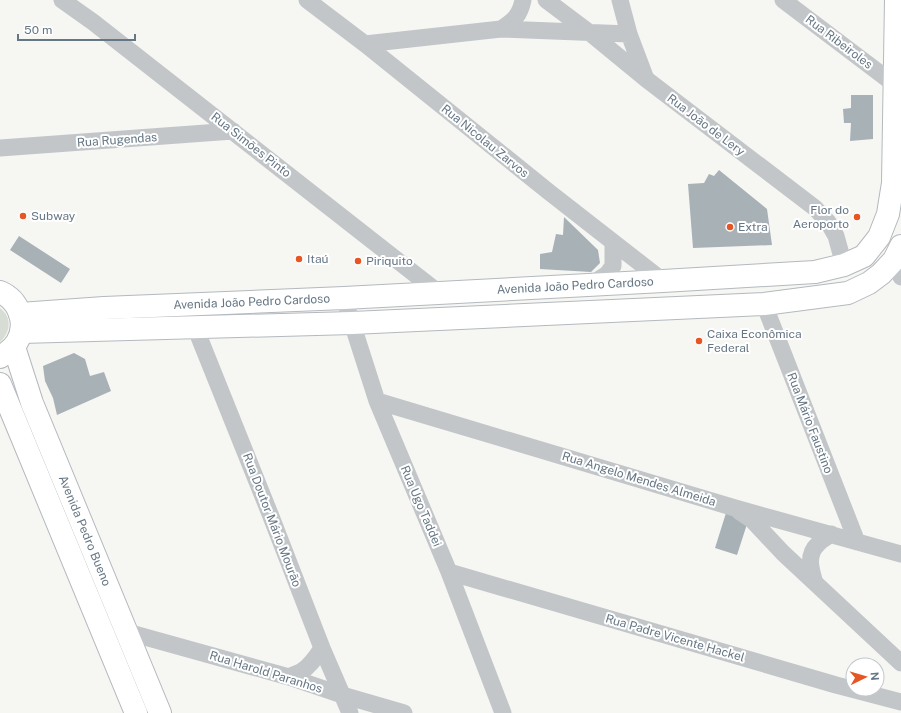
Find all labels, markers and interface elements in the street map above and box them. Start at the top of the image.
street label: Rua Ribeiroles [803,12,875,72]
scale bar [18,16,135,42]
text: 50 m [24,23,52,37]
street label: Rua João de Lery [664,91,748,159]
street label: Rua Nicolau Zarvos [439,102,531,180]
street label: Rua Simões Pinto [208,110,294,181]
street label: Rua Rugendas [76,130,158,150]
place label: Flor do Aeroporto [793,203,849,231]
place label: Subway [31,209,76,223]
marker: Subway [18,211,28,221]
marker: Flor do Aeroporto [852,212,862,222]
place label: Extra [738,220,768,234]
marker: Extra [725,222,735,232]
place label: Itaú [307,252,329,266]
marker: Itaú [294,254,304,264]
place label: Piriquito [366,254,413,268]
marker: Piriquito [353,256,363,266]
street label: Avenida João Pedro Cardoso [497,274,654,297]
street label: Avenida João Pedro Cardoso [173,292,331,312]
place label: Caixa Econômica Federal [707,327,802,355]
marker: Caixa Econômica Federal [694,336,704,346]
street label: Rua Mário Faustino [784,371,836,476]
street label: Rua Angelo Mendes Almeida [560,449,718,509]
street label: Rua Doutor Mário Mourão [240,451,304,589]
street label: Rua Ugo Taddei [398,463,444,549]
street label: Avenida Pedro Bueno [56,473,114,588]
street label: Rua Padre Vicente Hackel [604,611,747,665]
street label: Rua Harold Paranhos [208,648,324,696]
north arrow [845,657,885,697]
text: N [869,671,881,681]

